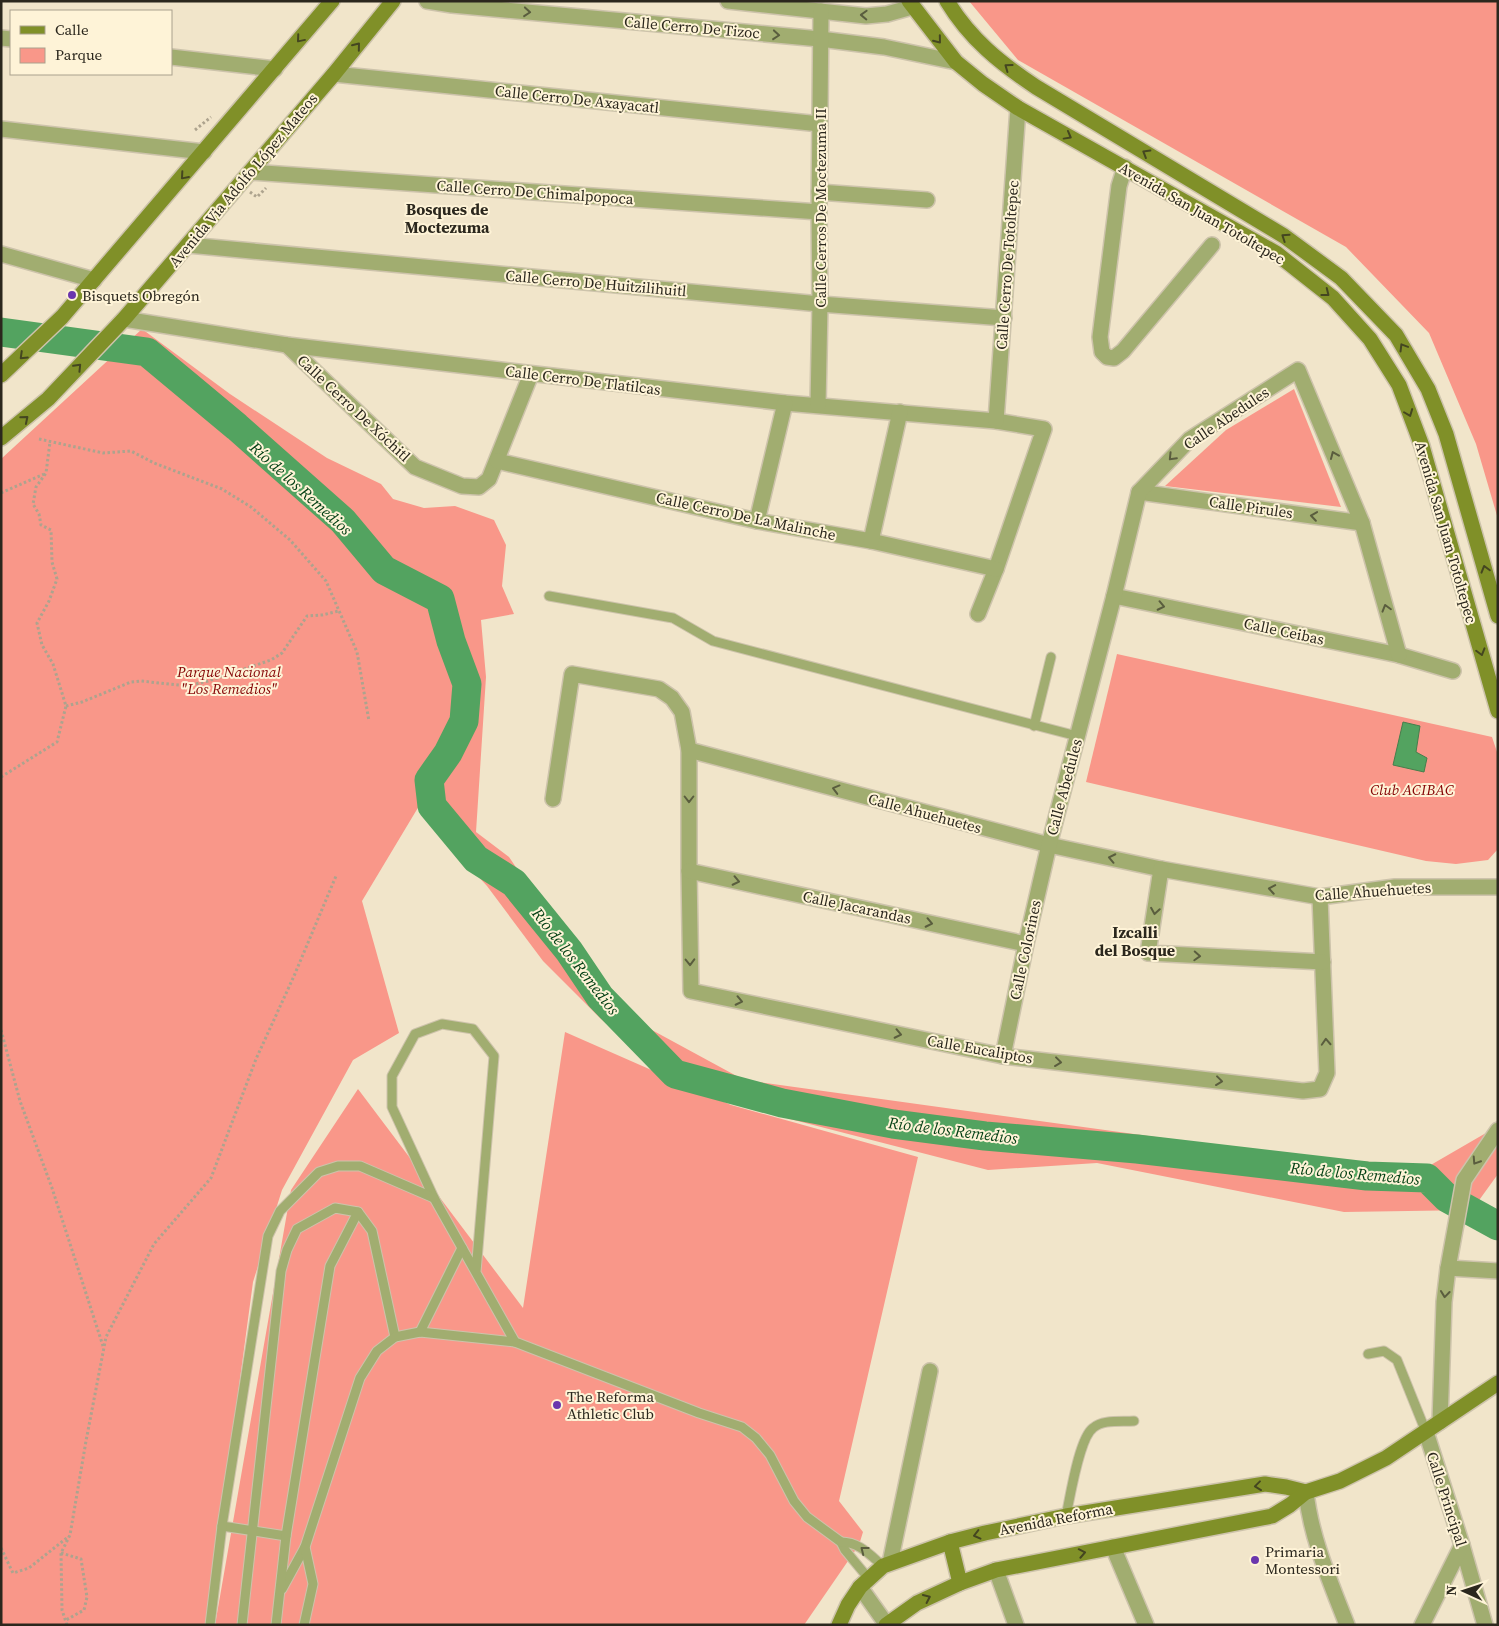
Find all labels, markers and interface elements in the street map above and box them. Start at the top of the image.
one-way arrow [524,6,532,17]
legend [10,10,172,75]
one-way arrow [860,10,868,21]
street label: Calle Cerro De Tizoc [623,11,761,43]
text: Calle [55,19,89,40]
one-way arrow [773,29,781,40]
one-way arrow [297,33,306,42]
one-way arrow [933,34,941,43]
one-way arrow [351,43,359,52]
text: Parque [55,44,103,65]
one-way arrow [1005,65,1014,73]
street label: Calle Cerro De Axayacatl [494,80,661,118]
street label: Avenida Via Adolfo López Mateos [164,88,322,272]
street label: Calle Cerros De Moctezuma II [810,108,831,308]
one-way arrow [1063,129,1072,139]
one-way arrow [1143,149,1152,159]
street label: Avenida San Juan Totoltepec [1115,157,1289,269]
one-way arrow [180,170,189,179]
street label: Calle Cerro De Chimalpopoca [436,175,635,209]
street label: Calle Cerro De Totoltepec [991,180,1023,350]
district label: Bosques de Moctezuma [404,198,490,238]
one-way arrow [1281,234,1291,243]
street label: Calle Cerro De Huitzilihuitl [505,265,688,301]
place label: Bisquets Obregón [82,285,200,306]
one-way arrow [1320,287,1329,295]
marker: Bisquets Obregón [66,289,78,301]
one-way arrow [1399,344,1409,353]
one-way arrow [20,350,29,359]
street label: Calle Cerro De Xóchitl [293,350,416,466]
street label: Calle Cerro De Tlatilcas [504,360,662,400]
one-way arrow [72,364,81,373]
street label: Calle Abedules [1179,382,1273,454]
one-way arrow [1403,408,1413,416]
one-way arrow [19,415,28,424]
water label: Río de los Remedios [245,436,357,540]
street label: Avenida San Juan Totoltepec [1410,439,1482,625]
one-way arrow [1169,451,1178,460]
one-way arrow [1329,451,1339,459]
street label: Calle Cerro De La Malinche [654,487,838,545]
street label: Calle Pirules [1208,491,1294,523]
one-way arrow [1310,512,1318,522]
one-way arrow [1480,565,1490,574]
one-way arrow [1157,600,1166,611]
one-way arrow [1381,604,1392,612]
street label: Calle Ceibas [1242,612,1326,650]
one-way arrow [1475,647,1486,656]
park label: Parque Nacional "Los Remedios" [176,661,282,699]
street label: Calle Abedules [1041,736,1087,838]
park label: Club ACIBAC [1370,779,1454,800]
one-way arrow [831,784,840,795]
street label: Calle Ahuehuetes [866,788,984,838]
one-way arrow [684,796,694,803]
one-way arrow [1108,854,1117,864]
one-way arrow [732,875,741,886]
street label: Calle Ahuehuetes [1314,876,1432,906]
one-way arrow [1268,884,1276,894]
street label: Calle Jacarandas [801,885,913,929]
street label: Calle Colorines [1004,898,1046,1002]
water label: Río de los Remedios [527,902,625,1019]
one-way arrow [1150,906,1160,915]
one-way arrow [925,917,934,928]
district label: Izcalli del Bosque [1095,921,1175,961]
one-way arrow [1193,950,1201,961]
one-way arrow [685,958,696,966]
one-way arrow [734,996,743,1006]
one-way arrow [893,1028,902,1039]
street label: Calle Eucaliptos [926,1029,1034,1069]
one-way arrow [1321,1038,1331,1046]
one-way arrow [1054,1056,1062,1067]
one-way arrow [1215,1075,1223,1086]
water label: Río de los Remedios [886,1111,1019,1149]
one-way arrow [1473,1155,1482,1165]
water label: Río de los Remedios [1288,1156,1421,1190]
one-way arrow [1440,1290,1451,1298]
place label: The Reforma Athletic Club [567,1386,655,1424]
marker: The Reforma Athletic Club [551,1399,563,1411]
street label: Calle Principal [1422,1449,1472,1549]
one-way arrow [1254,1480,1262,1491]
street label: Avenida Reforma [998,1498,1115,1540]
one-way arrow [974,1529,982,1539]
place label: Primaria Montessori [1265,1541,1340,1579]
one-way arrow [860,1547,870,1556]
one-way arrow [1078,1548,1087,1559]
marker: Primaria Montessori [1249,1554,1261,1566]
north arrow [1439,1566,1489,1616]
text: N [1441,1585,1461,1596]
one-way arrow [922,1594,931,1605]

